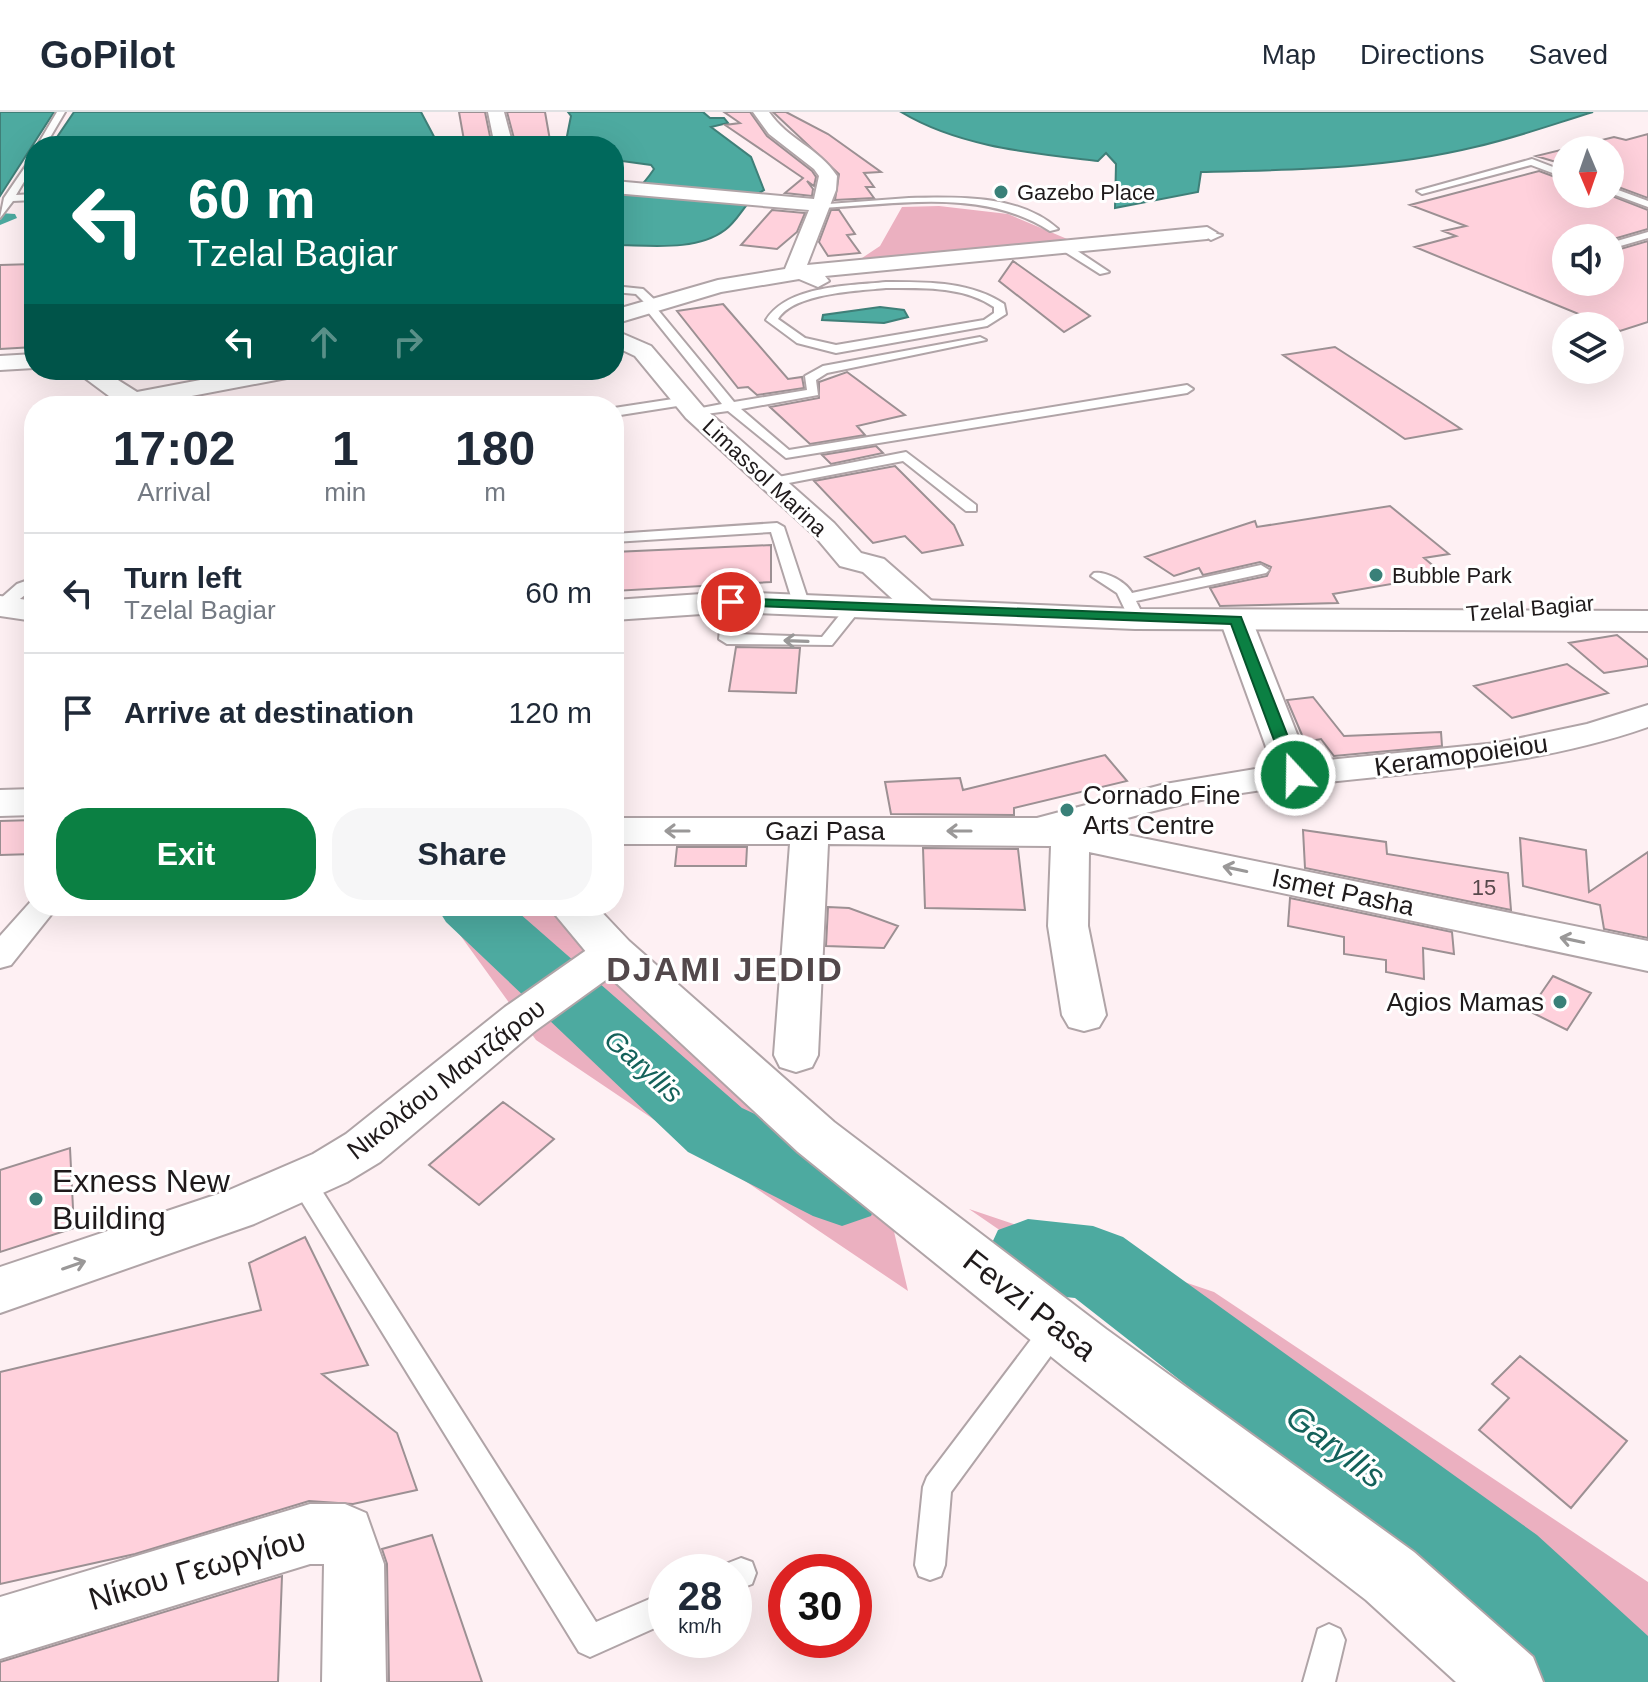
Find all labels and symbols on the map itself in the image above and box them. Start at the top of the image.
north arrow [1552,136,1624,208]
place label: Gazebo Place [1017,180,1155,205]
marker: Gazebo Place [992,183,1010,201]
street label: Limassol Marina [698,414,832,542]
place label: Bubble Park [1392,563,1513,588]
marker: Bubble Park [1367,566,1385,584]
pin [697,568,765,636]
street label: Tzelal Bagiar [1465,590,1595,627]
one-way arrow [783,633,810,648]
street label: Keramopoieiou [1372,728,1550,782]
position arrow [1253,733,1337,817]
place label: Cornado Fine Arts Centre [1083,780,1241,840]
marker: Cornado Fine Arts Centre [1058,801,1076,819]
street label: Gazi Pasa [765,816,886,846]
one-way arrow [664,823,691,839]
one-way arrow [946,823,973,839]
one-way arrow [1223,861,1248,876]
street label: Ismet Pasha [1269,862,1417,922]
house number: 15 [1472,875,1496,900]
one-way arrow [1559,932,1585,947]
district label: DJAMI JEDID [606,950,844,988]
place label: Agios Mamas [1387,987,1544,1017]
street label: Νικολάου Μαντζάρου [341,993,551,1165]
marker: Agios Mamas [1551,993,1569,1011]
water label: Garyllis [599,1024,689,1109]
place label: Exness New Building [52,1163,231,1236]
marker: Exness New Building [27,1190,45,1208]
street label: Fevzi Pasa [957,1242,1104,1368]
one-way arrow [61,1256,86,1271]
water label: Garyllis [1279,1397,1393,1495]
street label: Νίκου Γεωργίου [85,1521,309,1617]
speed limit sign: 30 [768,1554,872,1658]

